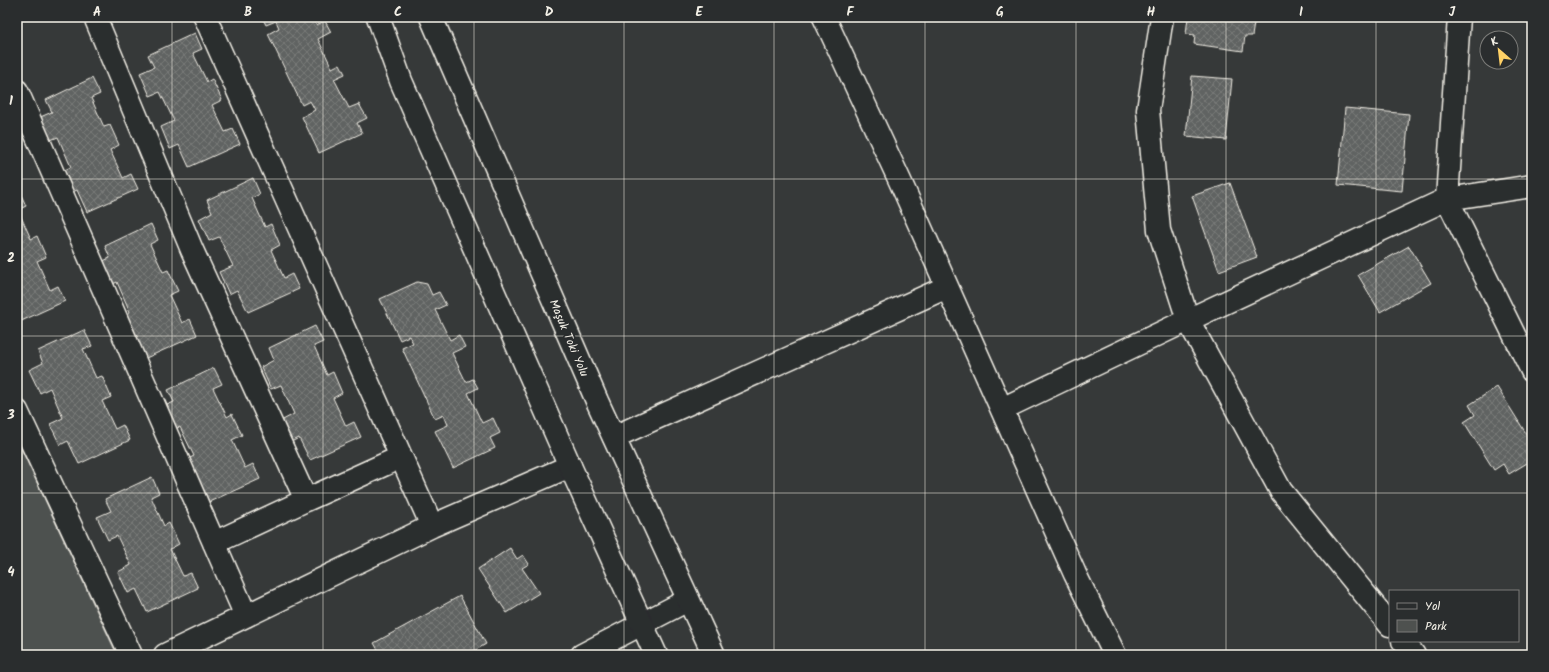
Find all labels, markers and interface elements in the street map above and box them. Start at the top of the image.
text: A [93,2,101,23]
text: B [244,2,252,23]
text: C [394,2,402,23]
text: D [545,2,554,23]
text: E [695,2,703,23]
text: F [846,2,854,23]
text: G [996,2,1004,23]
text: H [1147,2,1156,23]
text: I [1299,2,1303,23]
text: J [1449,2,1456,23]
north arrow [1479,30,1519,70]
text: K [1488,32,1502,52]
text: 1 [9,91,13,112]
text: 2 [7,248,15,269]
street label: Maşuk Toki Yolu [544,296,594,380]
text: 3 [6,405,15,426]
text: 4 [7,562,15,583]
legend [1389,590,1519,642]
text: Yol [1425,597,1440,616]
text: Park [1425,617,1447,636]

